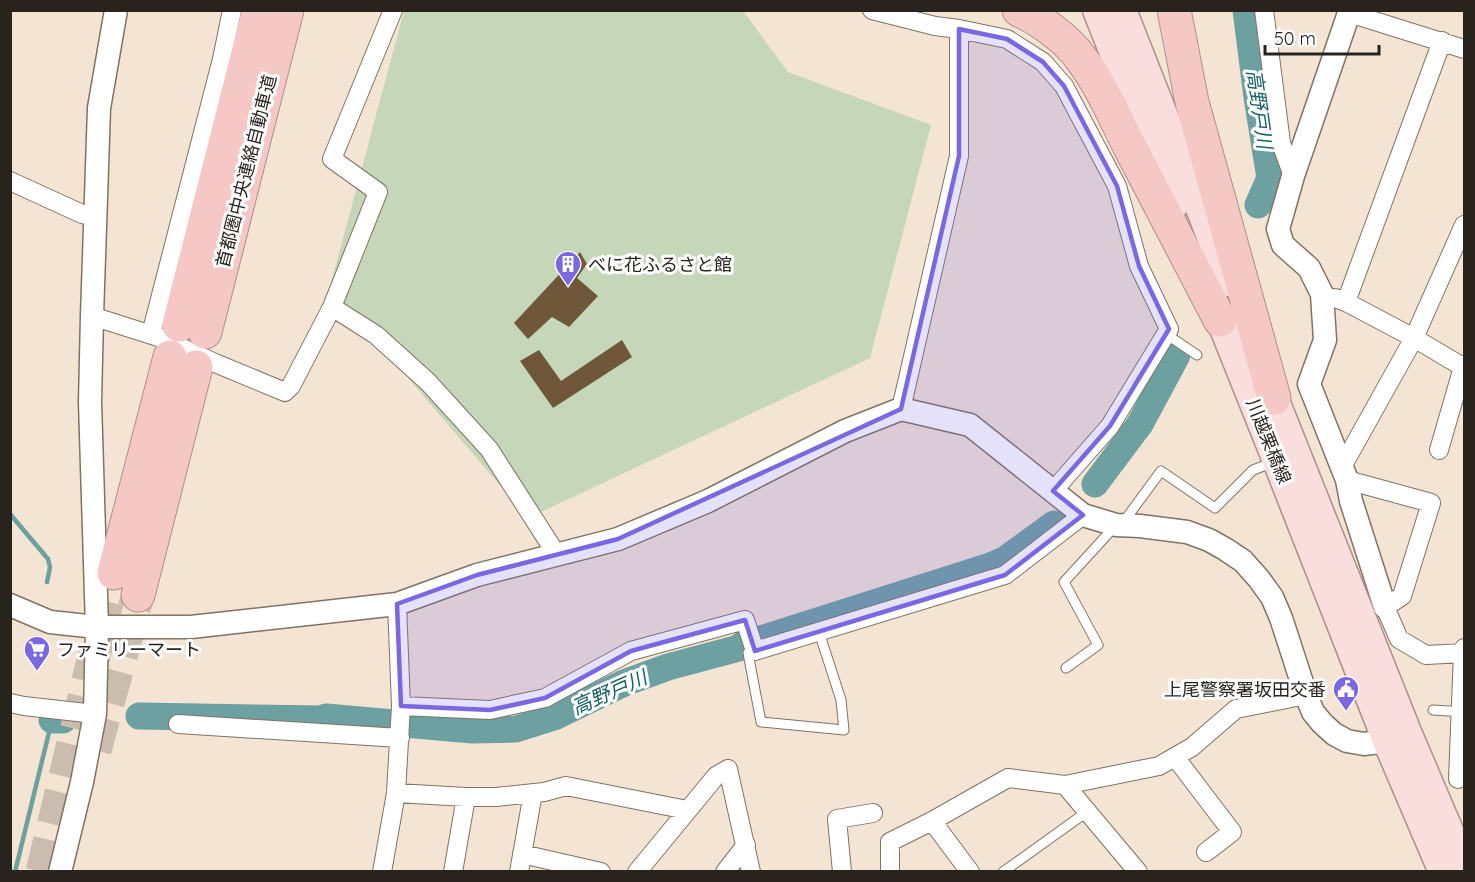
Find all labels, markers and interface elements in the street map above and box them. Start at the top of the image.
scale bar [1265,18,1379,56]
text: 50 m [1274,27,1316,50]
water label: 高野戸川 [1242,68,1278,152]
street label: 首都圏中央連絡自動車道 [211,72,281,270]
building icon: べに花ふるさと館 [553,249,583,287]
place label: べに花ふるさと館 [588,253,732,276]
street label: 川越栗橋線 [1241,395,1297,487]
supermarket icon: ファミリーマート [22,634,52,672]
place label: ファミリーマート [57,638,201,661]
water label: 高野戸川 [567,663,652,720]
public building icon: 上尾警察署坂田交番 [1331,674,1361,712]
place label: 上尾警察署坂田交番 [1164,678,1326,701]

